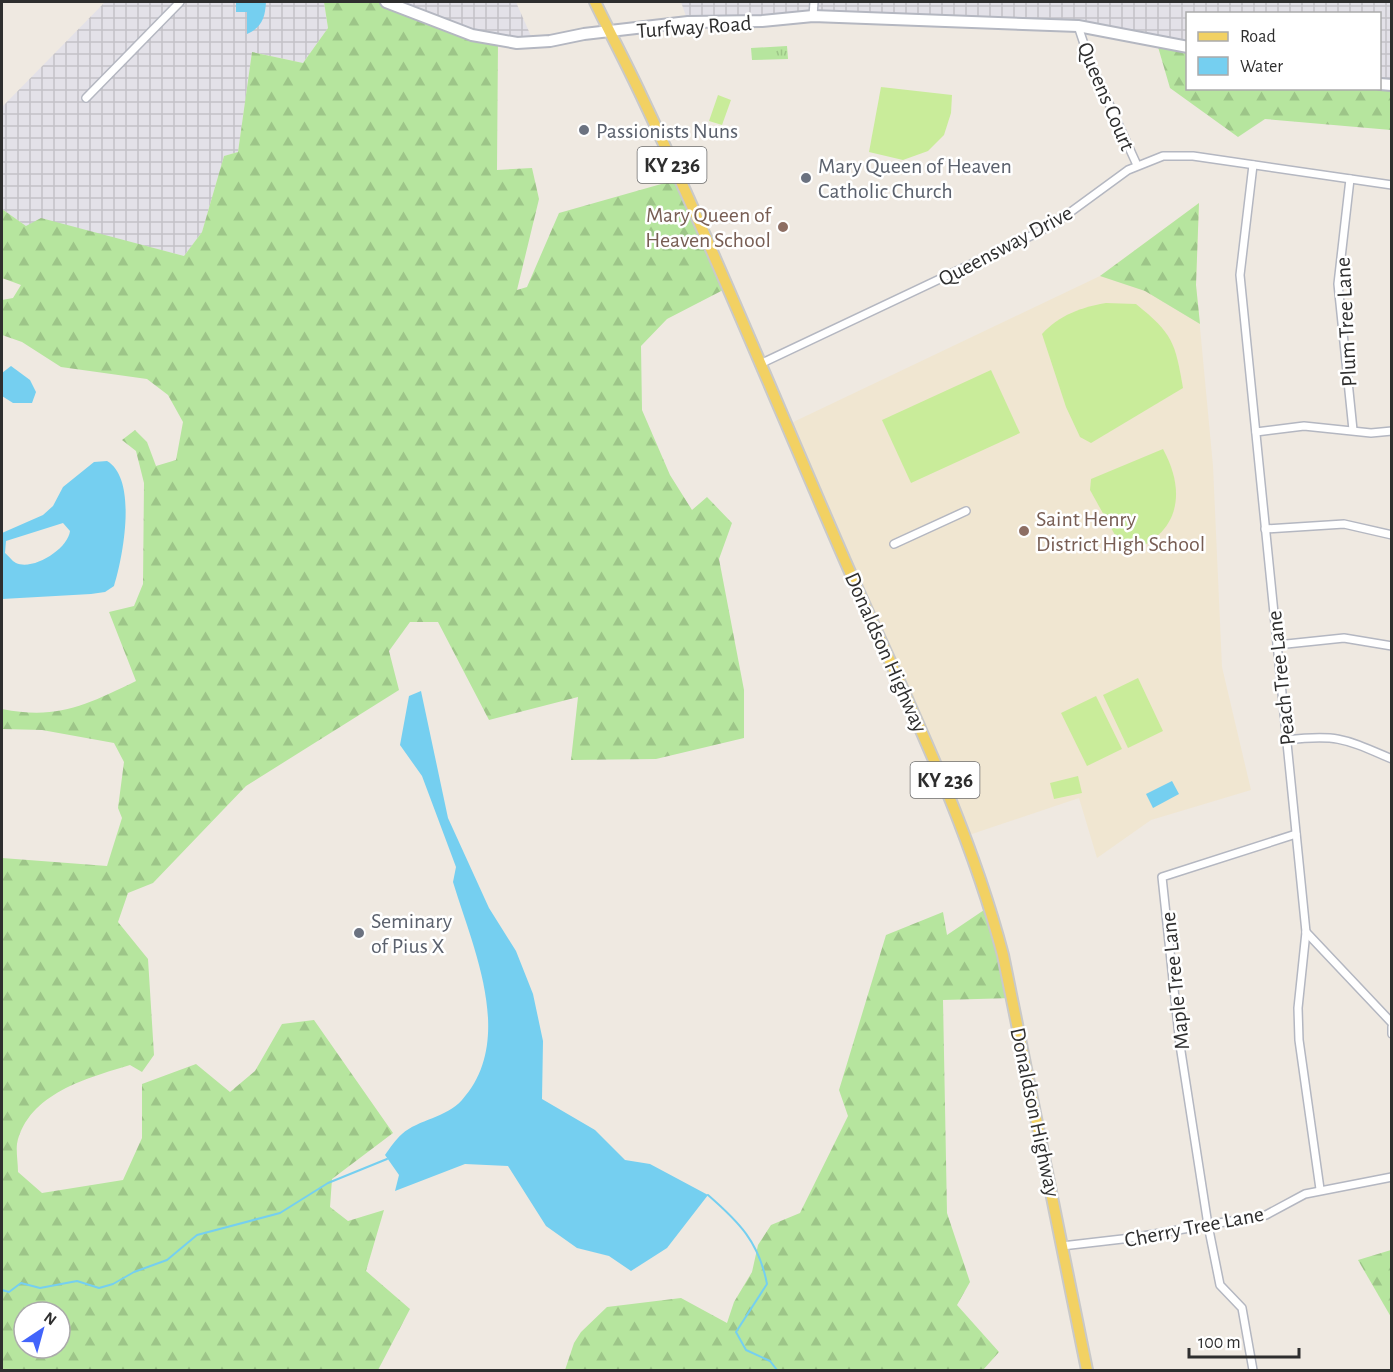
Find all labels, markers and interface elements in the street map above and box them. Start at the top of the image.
street label: Turfway Road [636,12,752,42]
legend [1186,12,1381,90]
text: Road [1240,28,1276,46]
street label: Queens Court [1073,39,1139,154]
text: Water [1240,58,1283,76]
place label: Passionists Nuns [596,120,738,142]
marker: Passionists Nuns [577,123,591,137]
road number: KY 236 [638,147,706,183]
place label: Mary Queen of Heaven Catholic Church [818,155,1012,202]
marker: Mary Queen of Heaven Catholic Church [799,171,813,185]
street label: Queensway Drive [935,201,1076,290]
place label: Mary Queen of Heaven School [645,204,772,251]
marker: Mary Queen of Heaven School [776,220,790,234]
street label: Plum Tree Lane [1332,256,1360,387]
place label: Saint Henry District High School [1036,508,1205,555]
marker: Saint Henry District High School [1017,524,1031,538]
street label: Donaldson Highway [841,569,932,736]
street label: Peach Tree Lane [1263,609,1299,746]
road number: KY 236 [910,762,980,798]
place label: Seminary of Pius X [371,910,453,957]
street label: Maple Tree Lane [1157,911,1193,1051]
marker: Seminary of Pius X [352,926,366,940]
street label: Donaldson Highway [1006,1025,1064,1200]
street label: Cherry Tree Lane [1123,1203,1266,1251]
north arrow [12,1300,72,1360]
text: N [41,1309,59,1328]
scale bar [1189,1321,1298,1359]
text: 100 m [1198,1334,1241,1352]

